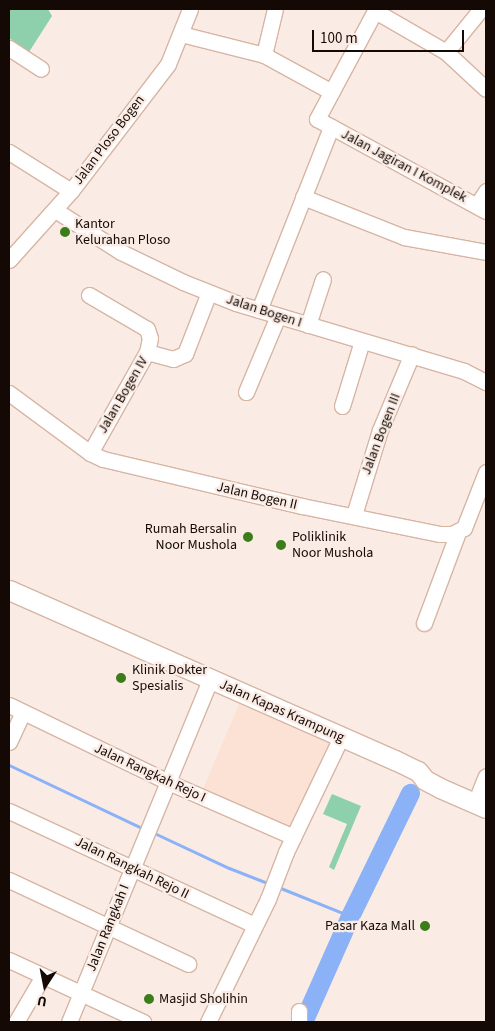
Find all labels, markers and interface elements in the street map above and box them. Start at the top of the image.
scale bar [315,20,468,52]
text: 100 m [320,28,358,49]
street label: Jalan Ploso Bogen [70,92,148,188]
street label: Jalan Jagiran I Komplek [338,126,470,206]
place label: Kantor Kelurahan Ploso [75,216,170,248]
marker: Kantor Kelurahan Ploso [59,226,71,238]
street label: Jalan Bogen I [224,291,304,331]
street label: Jalan Bogen IV [94,354,152,436]
street label: Jalan Bogen III [358,391,404,477]
street label: Jalan Bogen II [215,479,299,513]
place label: Rumah Bersalin Noor Mushola [145,521,237,554]
place label: Poliklinik Noor Mushola [292,529,373,562]
marker: Rumah Bersalin Noor Mushola [241,530,255,544]
marker: Poliklinik Noor Mushola [274,538,288,552]
place label: Klinik Dokter Spesialis [132,662,207,694]
marker: Klinik Dokter Spesialis [114,671,128,685]
street label: Jalan Kapas Krampung [217,676,347,746]
street label: Jalan Rangkah Rejo I [92,740,208,806]
street label: Jalan Rangkah Rejo II [72,833,192,903]
street label: Jalan Rangkah I [83,882,133,974]
place label: Pasar Kaza Mall [325,918,415,934]
marker: Pasar Kaza Mall [419,920,431,932]
north arrow [20,961,70,1011]
text: U [36,990,49,1011]
place label: Masjid Sholihin [159,991,248,1007]
marker: Masjid Sholihin [143,993,155,1005]

